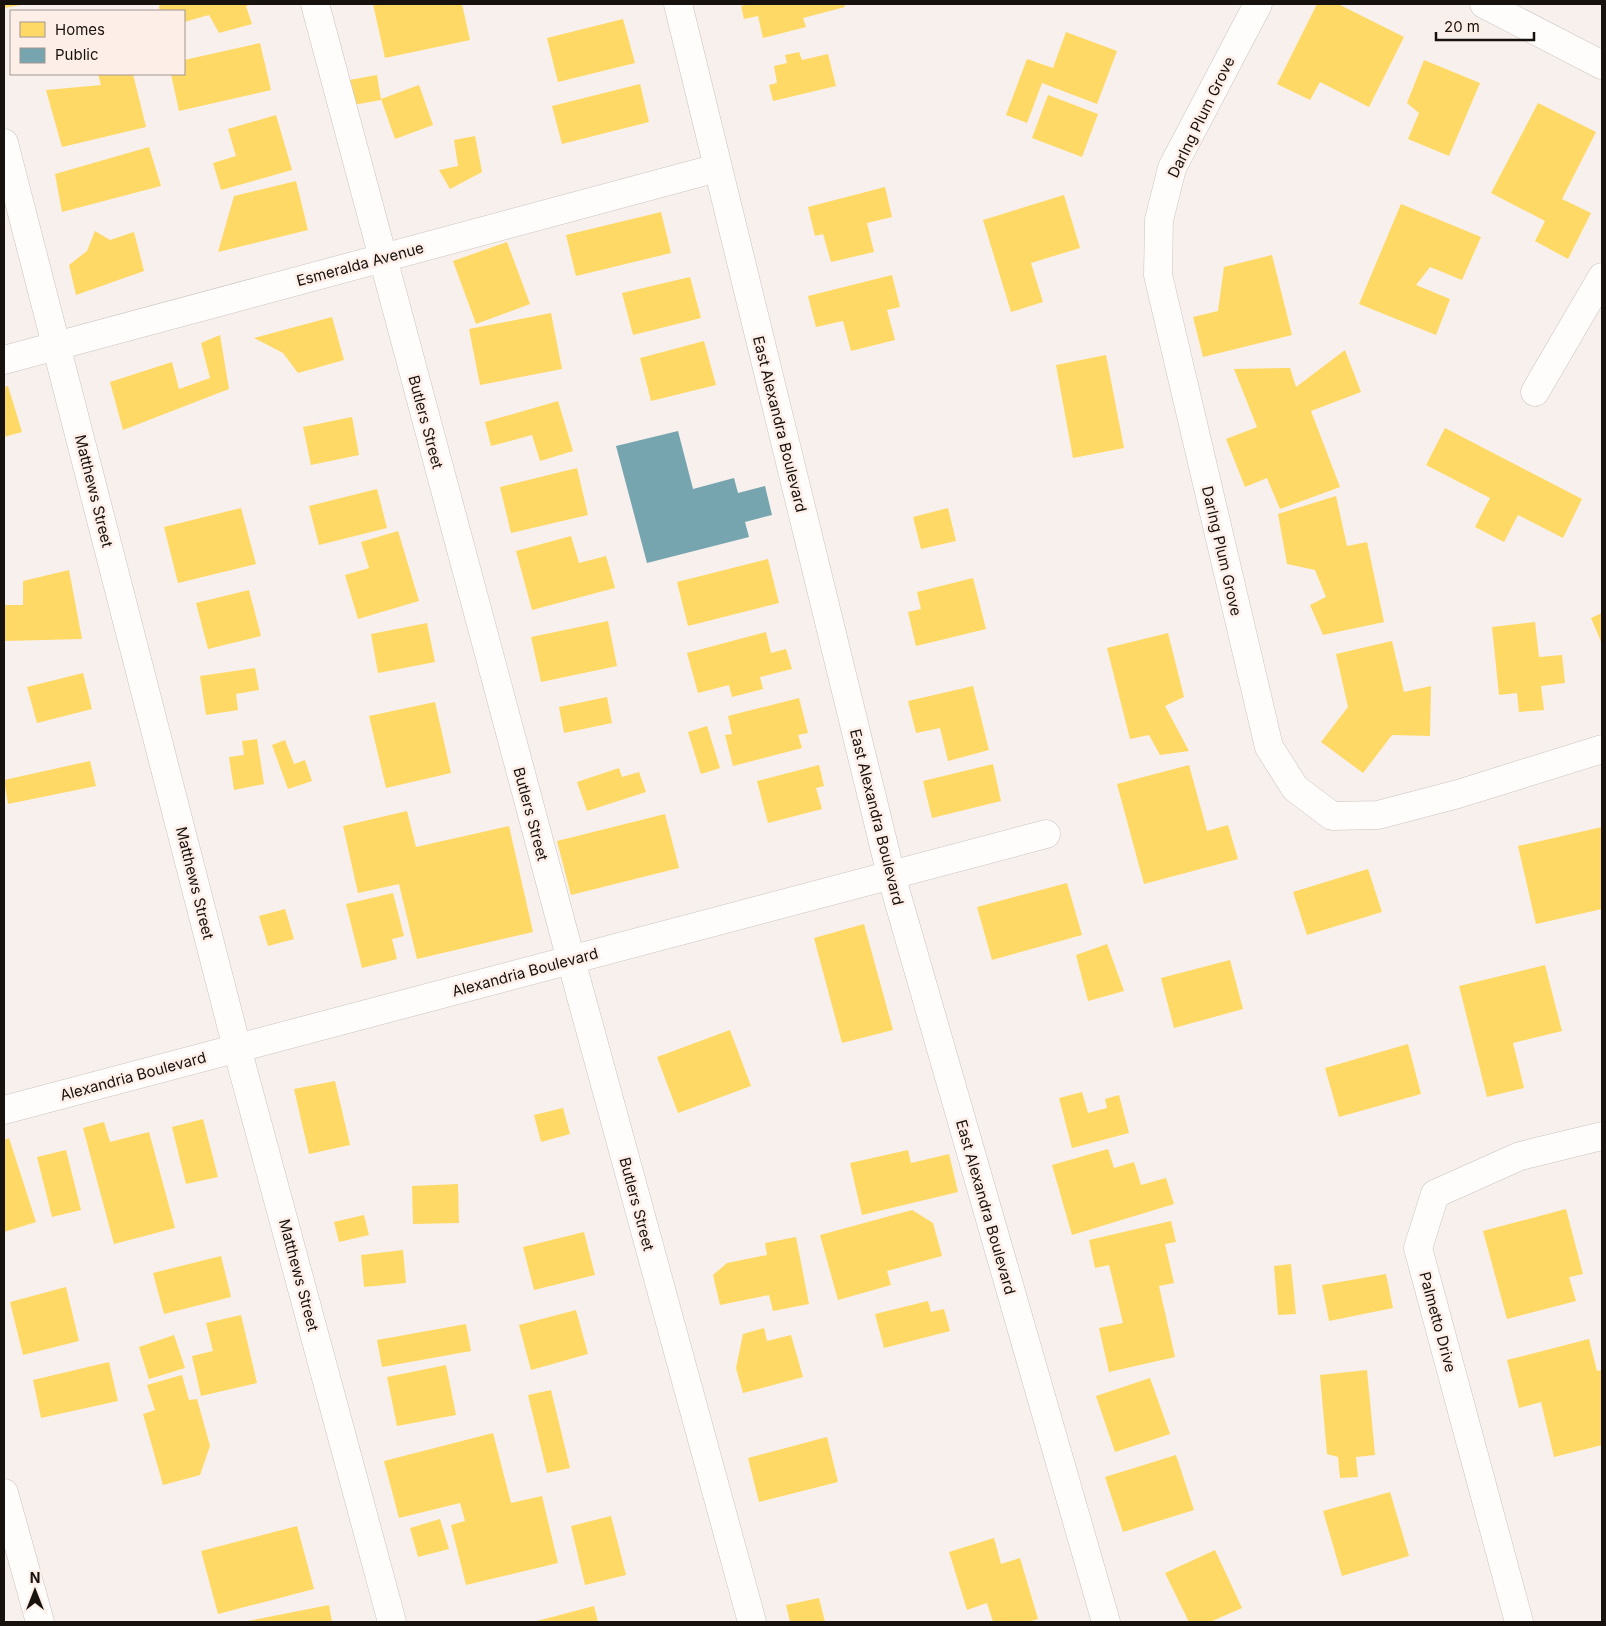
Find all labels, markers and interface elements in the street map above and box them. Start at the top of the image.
legend [10,10,185,75]
scale bar [1436,10,1534,42]
text: 20 m [1444,17,1480,36]
text: Homes [55,20,105,39]
text: Public [55,45,98,64]
street label: Darlng Plum Grove [1163,53,1239,181]
street label: Esmeralda Avenue [294,238,426,290]
street label: East Alexandra Boulevard [749,334,811,514]
street label: Butlers Street [404,373,448,471]
street label: Matthews Street [71,433,117,549]
street label: Darlng Plum Grove [1198,484,1246,618]
street label: East Alexandra Boulevard [846,727,908,907]
street label: Butlers Street [509,765,553,863]
street label: Matthews Street [172,825,218,941]
street label: Alexandria Boulevard [450,943,600,1001]
street label: Alexandria Boulevard [58,1047,208,1105]
street label: East Alexandra Boulevard [952,1117,1020,1297]
street label: Butlers Street [615,1155,659,1253]
street label: Matthews Street [275,1217,323,1333]
street label: Palmetto Drive [1415,1270,1461,1374]
north arrow [10,1566,60,1616]
text: N [30,1569,40,1586]

